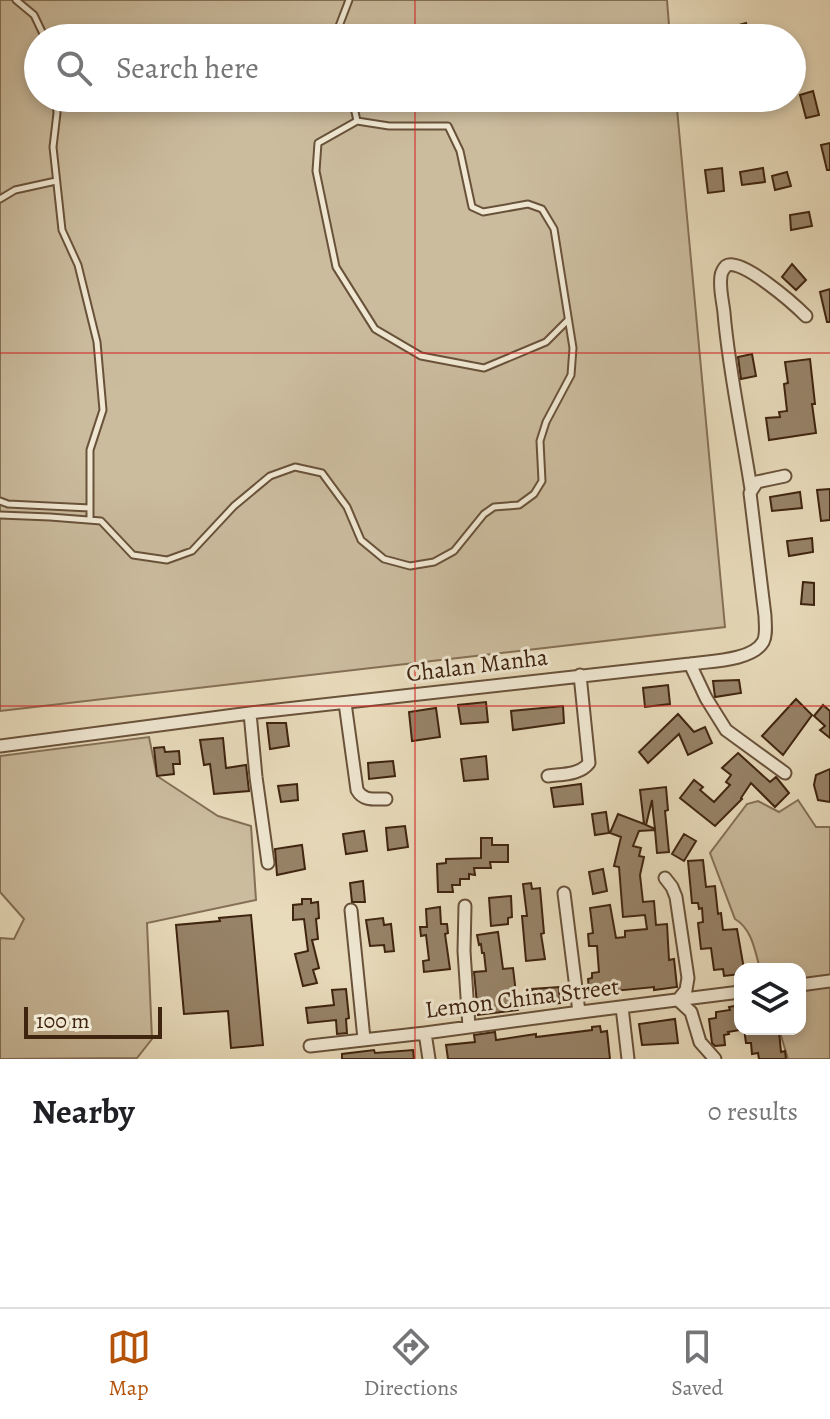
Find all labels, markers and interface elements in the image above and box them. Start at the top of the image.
search box [24,24,806,112]
icon: search [52,46,96,90]
text: Search here [116,48,259,88]
street label: Chalan Manha [404,640,550,690]
map controls [734,963,806,1035]
button: layers [734,963,806,1035]
street label: Lemon China Street [423,970,621,1026]
scale bar [24,1003,162,1039]
text: 100 m [36,1006,90,1036]
text: Nearby [32,1088,135,1135]
text: 0 results [708,1094,798,1129]
tab: Map [107,1325,151,1403]
tab: Directions [364,1325,458,1403]
tab: Saved [671,1325,723,1403]

